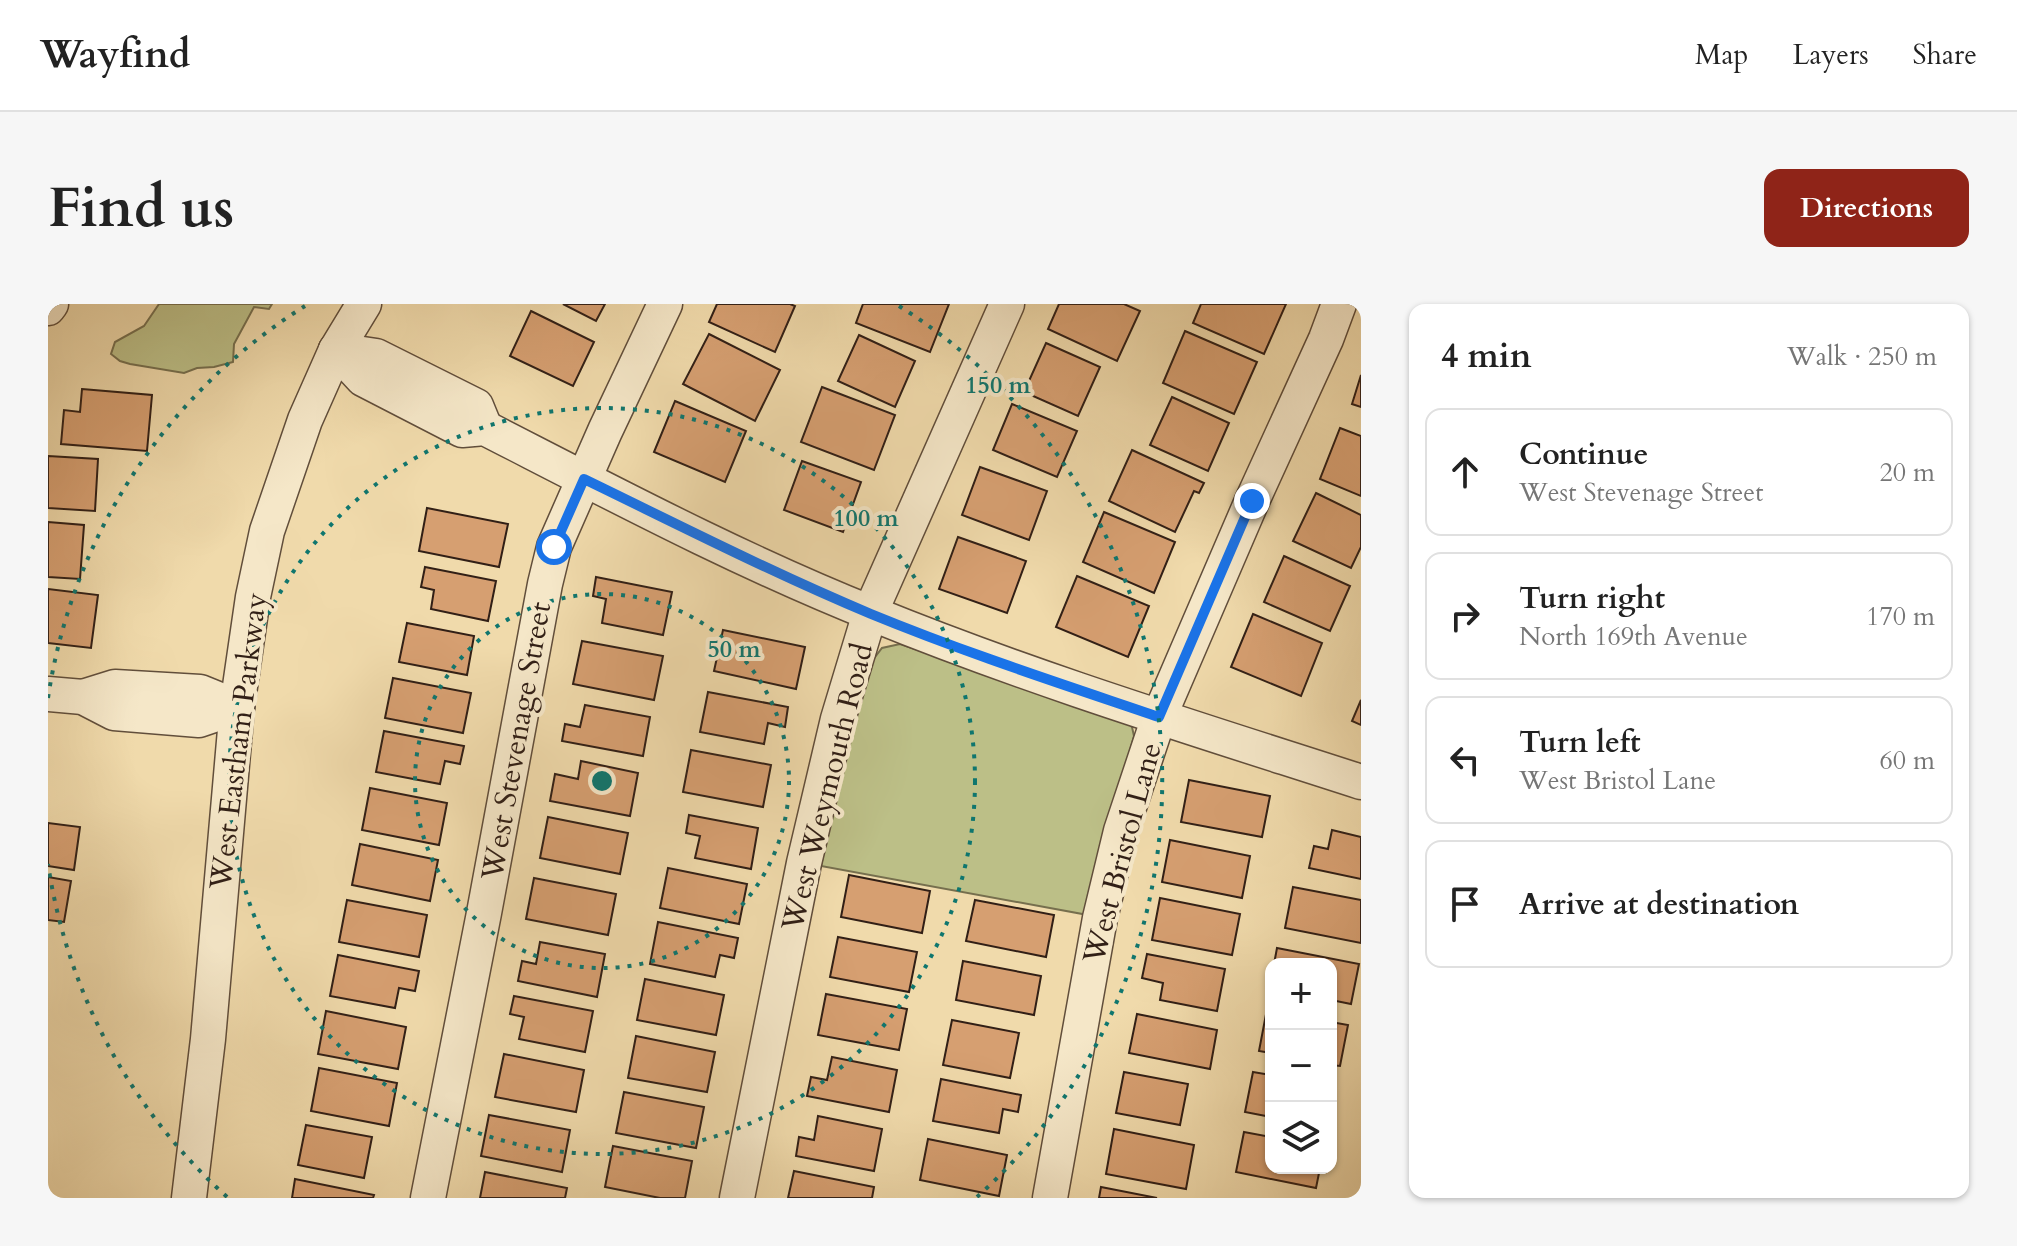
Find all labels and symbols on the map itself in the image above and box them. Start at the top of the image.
text: 150 m [965,369,1032,402]
route end [1234,483,1270,519]
text: 100 m [833,502,900,535]
route start [536,529,572,565]
street label: West Eastham Parkway [200,590,277,893]
street label: West Stevenage Street [472,598,561,884]
text: 50 m [707,633,761,666]
street label: West Weymouth Road [772,639,883,936]
street label: West Bristol Lane [1073,738,1172,969]
centre of rings [588,767,616,795]

